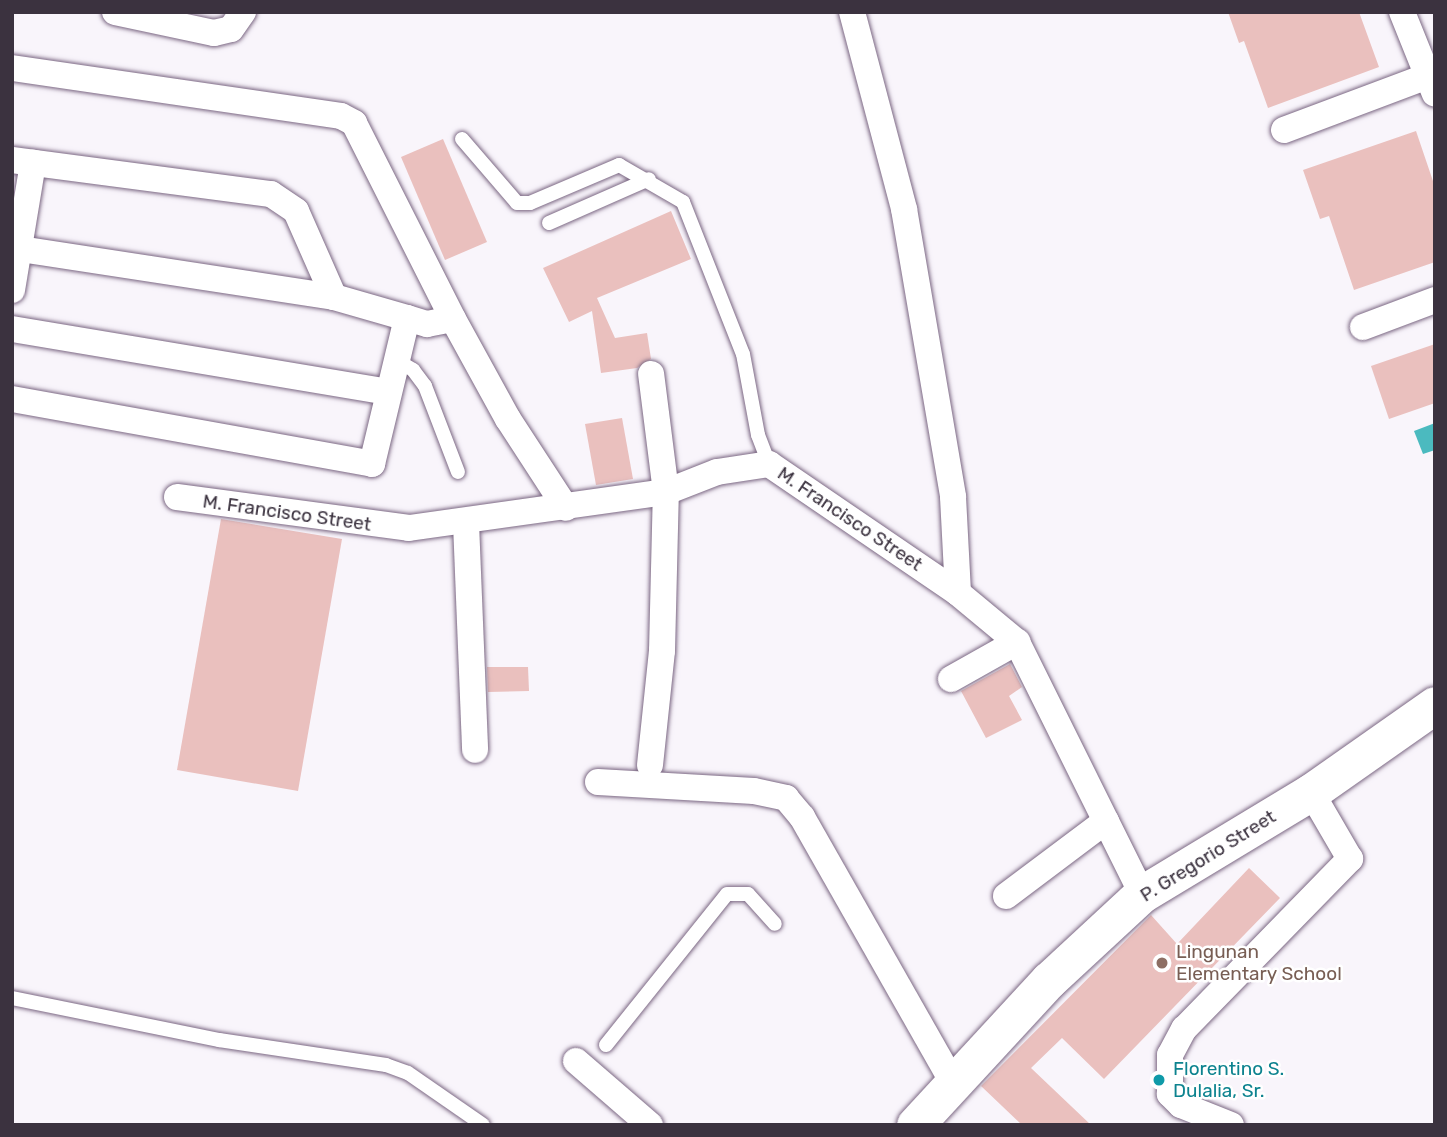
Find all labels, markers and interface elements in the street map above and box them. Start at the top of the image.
street label: M. Francisco Street [773,462,927,576]
street label: M. Francisco Street [201,490,373,536]
street label: P. Gregorio Street [1136,805,1280,907]
place label: Lingunan Elementary School [1176,941,1342,985]
marker: Lingunan Elementary School [1154,955,1170,971]
place label: Florentino S. Dulalia, Sr. [1173,1058,1284,1102]
marker: Florentino S. Dulalia, Sr. [1151,1072,1167,1088]

